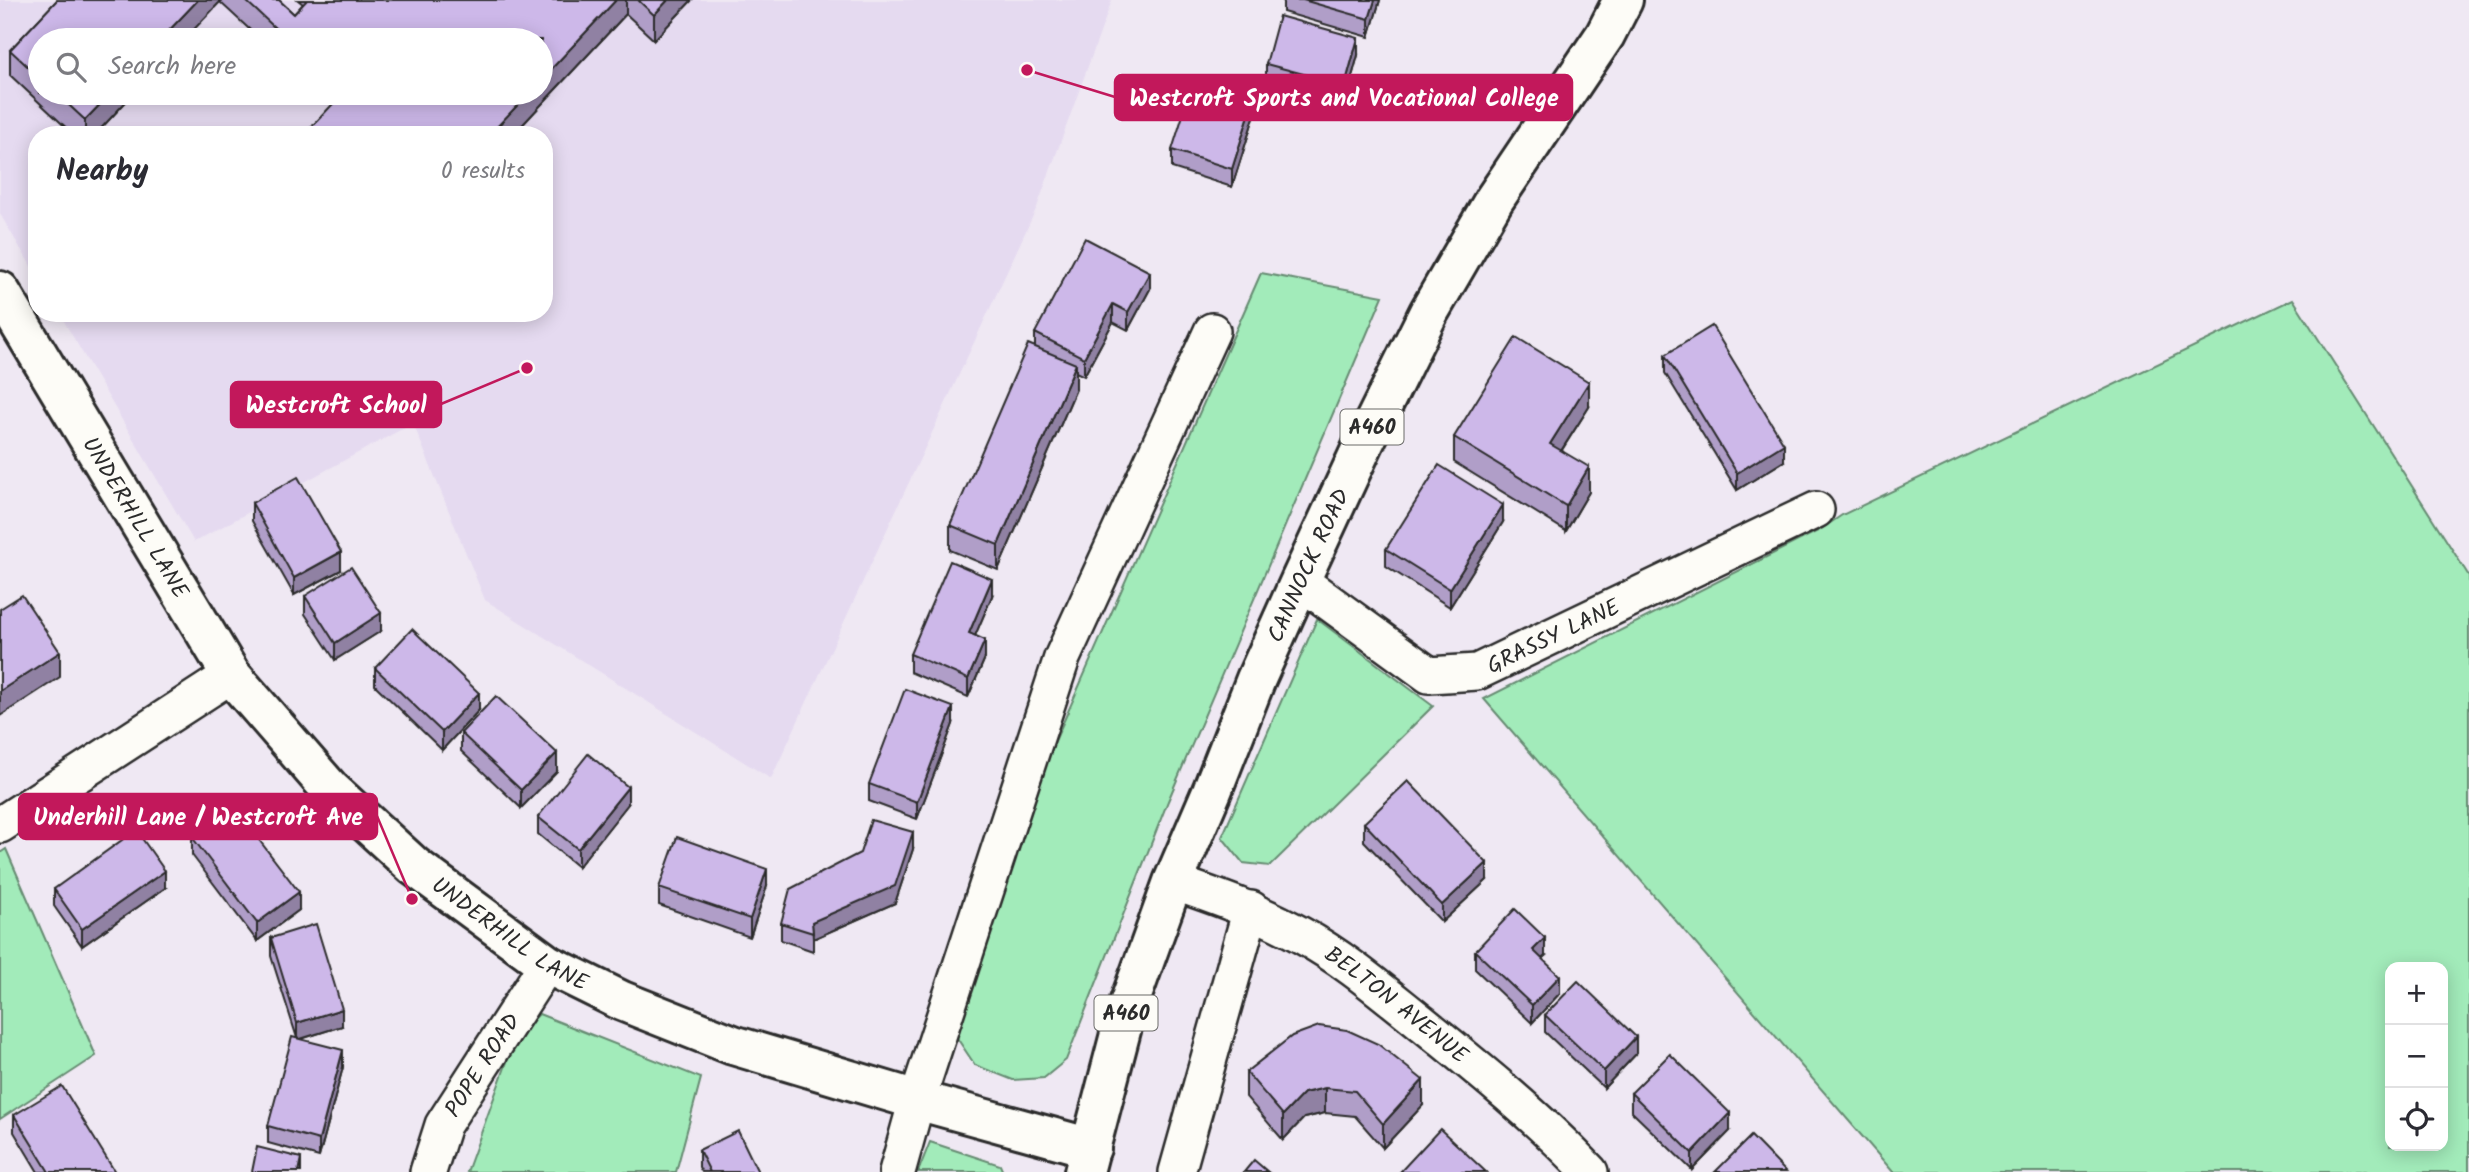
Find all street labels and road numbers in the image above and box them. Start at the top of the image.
road number: A460 [1340,410,1404,444]
street label: UNDERHILL LANE [72,430,197,607]
street label: CANNOCK ROAD [1259,483,1361,649]
street label: GRASSY LANE [1481,590,1627,685]
street label: UNDERHILL LANE [423,869,594,1002]
street label: BELTON AVENUE [1316,938,1476,1074]
road number: A460 [1094,996,1158,1030]
street label: POPE ROAD [436,1006,531,1125]

